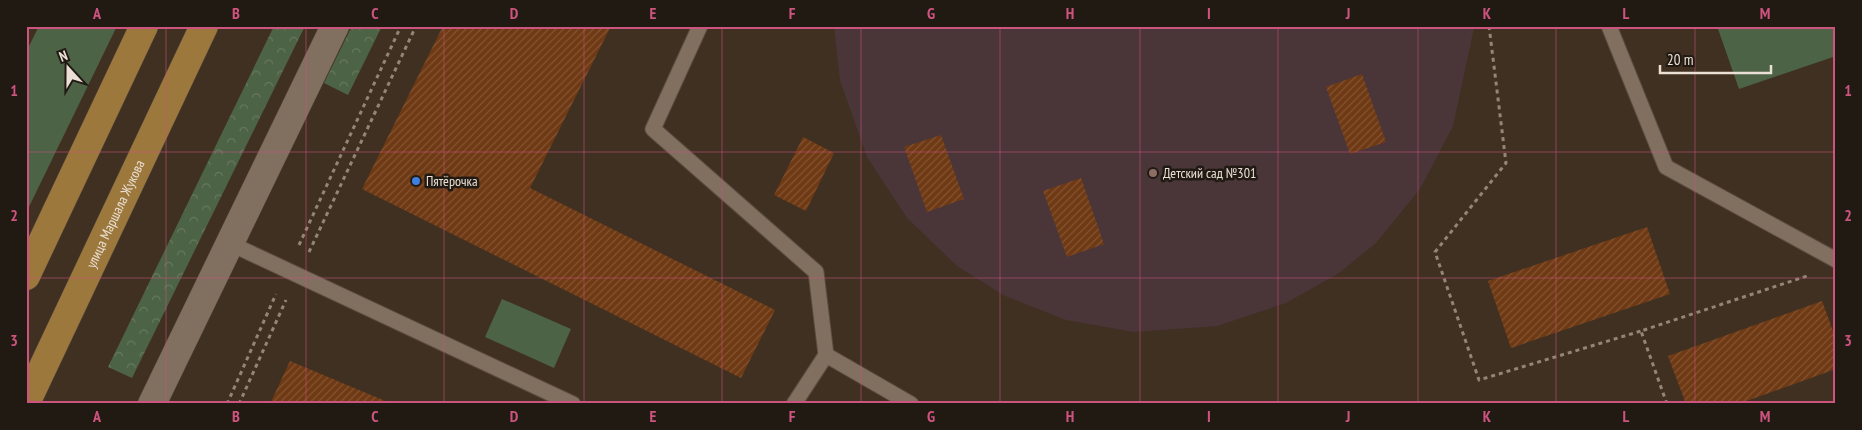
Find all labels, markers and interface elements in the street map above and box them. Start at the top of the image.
text: A [92,3,102,23]
text: B [232,3,240,23]
text: C [371,3,379,23]
text: D [510,3,519,23]
text: E [650,3,657,23]
text: F [789,3,796,23]
text: G [927,3,935,23]
text: H [1066,3,1074,23]
text: I [1207,3,1211,23]
text: J [1345,3,1350,23]
text: K [1483,3,1492,23]
text: L [1623,3,1630,23]
text: M [1760,3,1770,23]
north arrow [42,42,92,92]
scale bar [1660,42,1771,74]
text: N [57,46,70,66]
text: 20 m [1667,50,1693,69]
text: 1 [10,80,18,100]
text: 1 [1844,80,1852,100]
street label: улица Маршала Жукова [82,157,148,271]
place label: Детский сад №301 [1163,164,1256,182]
marker: Детский сад №301 [1147,167,1159,179]
place label: Пятёрочка [426,172,478,190]
marker: Пятёрочка [410,175,422,187]
text: 2 [10,205,18,225]
text: 2 [1844,205,1852,225]
text: 3 [10,330,18,350]
text: 3 [1844,330,1852,350]
text: A [92,406,102,426]
text: B [232,406,240,426]
text: C [371,406,379,426]
text: D [510,406,519,426]
text: E [650,406,657,426]
text: F [789,406,796,426]
text: G [927,406,935,426]
text: H [1066,406,1074,426]
text: I [1207,406,1211,426]
text: J [1345,406,1350,426]
text: K [1483,406,1492,426]
text: L [1623,406,1630,426]
text: M [1760,406,1770,426]

